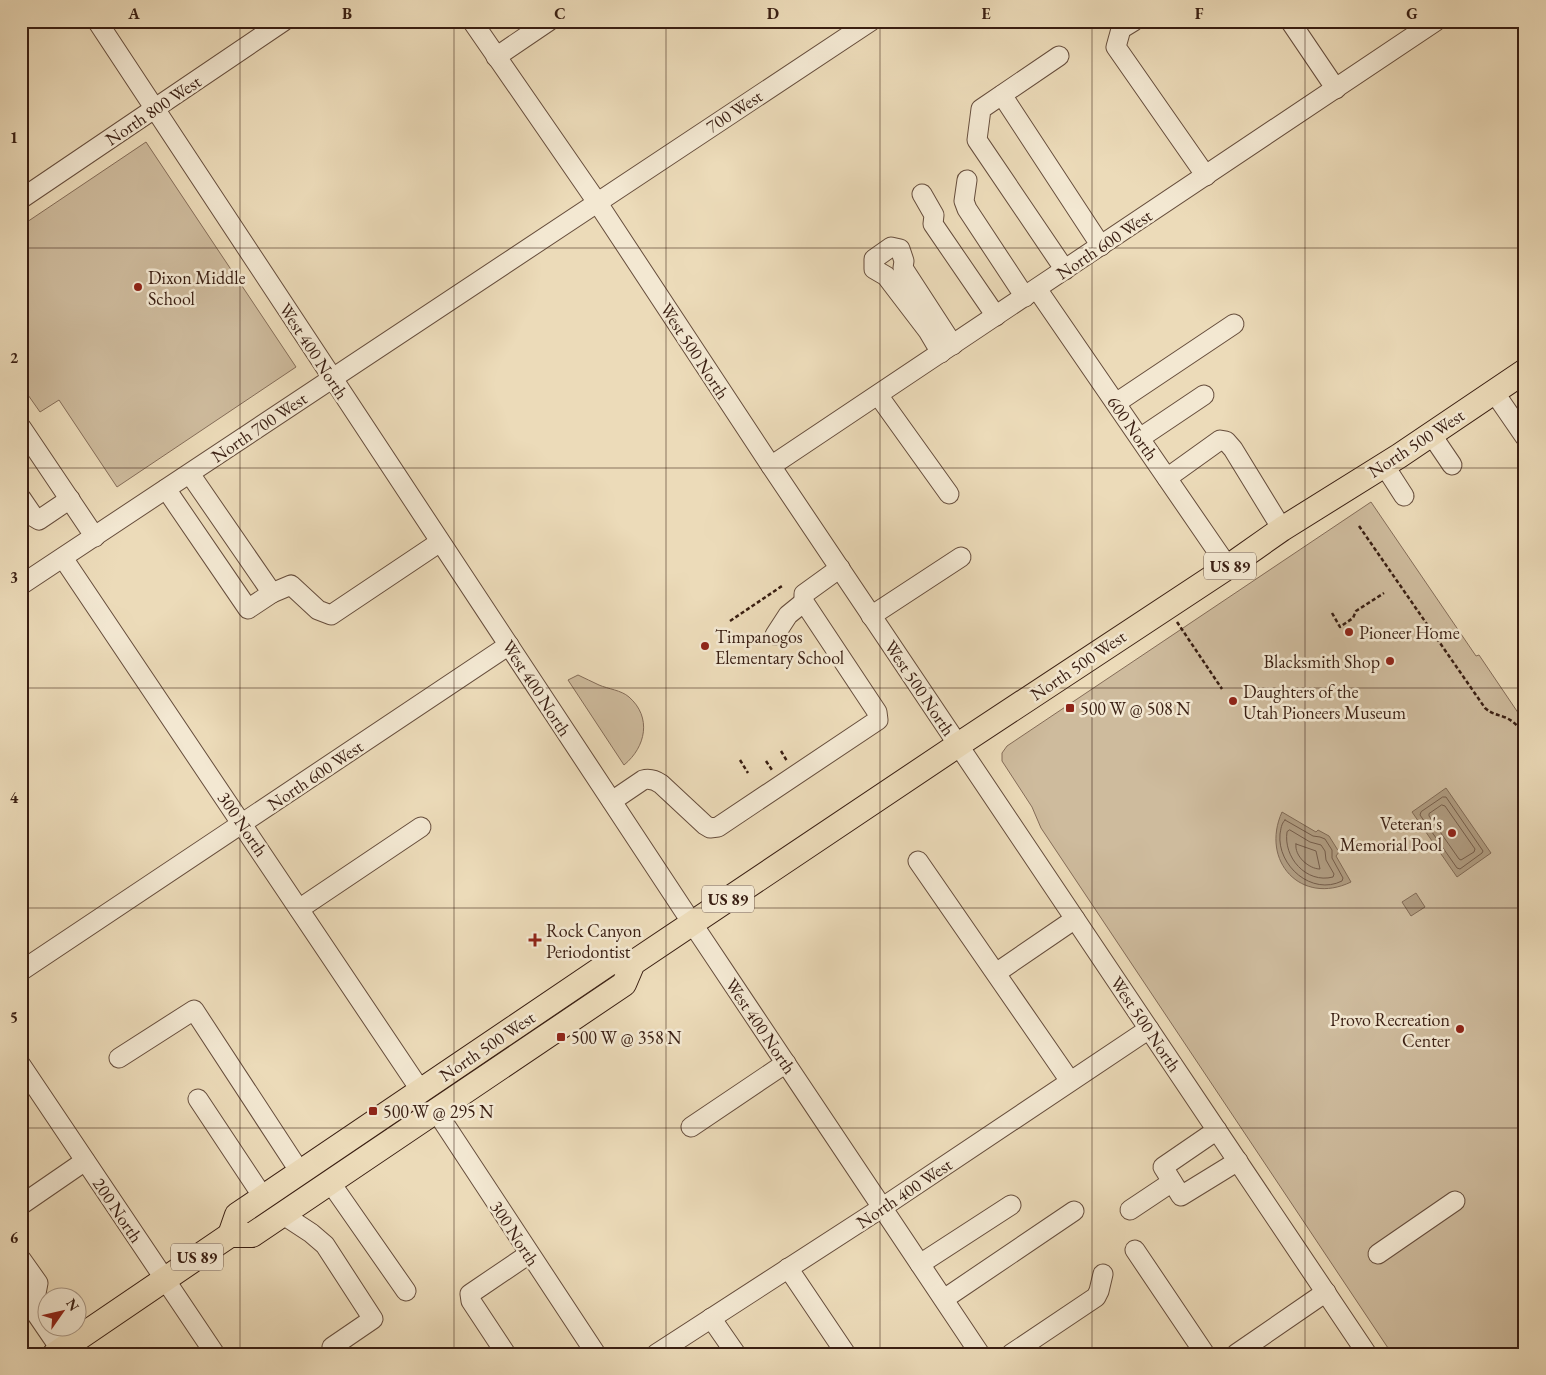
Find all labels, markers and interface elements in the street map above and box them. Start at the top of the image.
text: A [127,3,140,24]
text: B [342,3,352,24]
text: C [554,3,566,24]
text: D [767,3,779,24]
text: E [981,3,991,24]
text: F [1195,3,1204,24]
text: G [1406,3,1418,24]
street label: North 800 West [101,69,205,150]
street label: 700 West [701,84,767,138]
text: 1 [10,127,18,148]
street label: North 600 West [1052,203,1156,284]
place label: Dixon Middle School [148,266,245,310]
marker: Dixon Middle School [132,281,144,293]
street label: West 400 North [274,298,354,404]
street label: West 500 North [655,298,735,404]
text: 2 [10,347,19,368]
street label: North 700 West [207,386,311,467]
street label: 600 North [1102,391,1164,465]
street label: North 500 West [1363,403,1469,483]
road number: US 89 [1204,552,1256,580]
text: 3 [10,567,18,588]
place label: Pioneer Home [1359,621,1460,644]
street label: North 500 West [1026,624,1130,705]
place label: Timpanogos Elementary School [715,625,844,669]
marker: Pioneer Home [1343,626,1355,638]
street label: West 400 North [497,635,577,741]
street label: West 500 North [880,636,960,740]
marker: Timpanogos Elementary School [699,640,711,652]
place label: Blacksmith Shop [1264,650,1380,673]
marker: Blacksmith Shop [1384,655,1396,667]
place label: Daughters of the Utah Pioneers Museum [1243,680,1406,724]
marker: Daughters of the Utah Pioneers Museum [1227,695,1239,707]
place label: 500 W @ 508 N [1080,697,1191,720]
marker: 500 W @ 508 N [1064,702,1076,714]
street label: North 600 West [263,734,367,815]
text: 4 [10,787,19,808]
street label: 300 North [213,787,273,861]
place label: Veteran's Memorial Pool [1340,812,1442,856]
marker: Veteran's Memorial Pool [1446,827,1458,839]
road number: US 89 [702,886,754,912]
place label: Rock Canyon Periodontist [546,919,642,963]
marker: Rock Canyon Periodontist [528,933,542,947]
street label: West 500 North [1106,972,1186,1076]
street label: West 400 North [721,974,801,1078]
street label: North 500 West [435,1005,539,1086]
text: 5 [10,1007,18,1028]
place label: Provo Recreation Center [1330,1008,1450,1052]
marker: Provo Recreation Center [1454,1023,1466,1035]
place label: 500 W @ 358 N [571,1026,682,1049]
marker: 500 W @ 358 N [555,1031,567,1043]
place label: 500 W @ 295 N [383,1100,494,1123]
marker: 500 W @ 295 N [367,1105,379,1117]
street label: North 400 West [852,1152,956,1233]
street label: 200 North [88,1173,148,1247]
street label: 300 North [485,1196,545,1270]
text: 6 [10,1227,19,1248]
road number: US 89 [171,1244,223,1270]
north arrow [38,1288,88,1338]
text: N [62,1295,84,1315]

